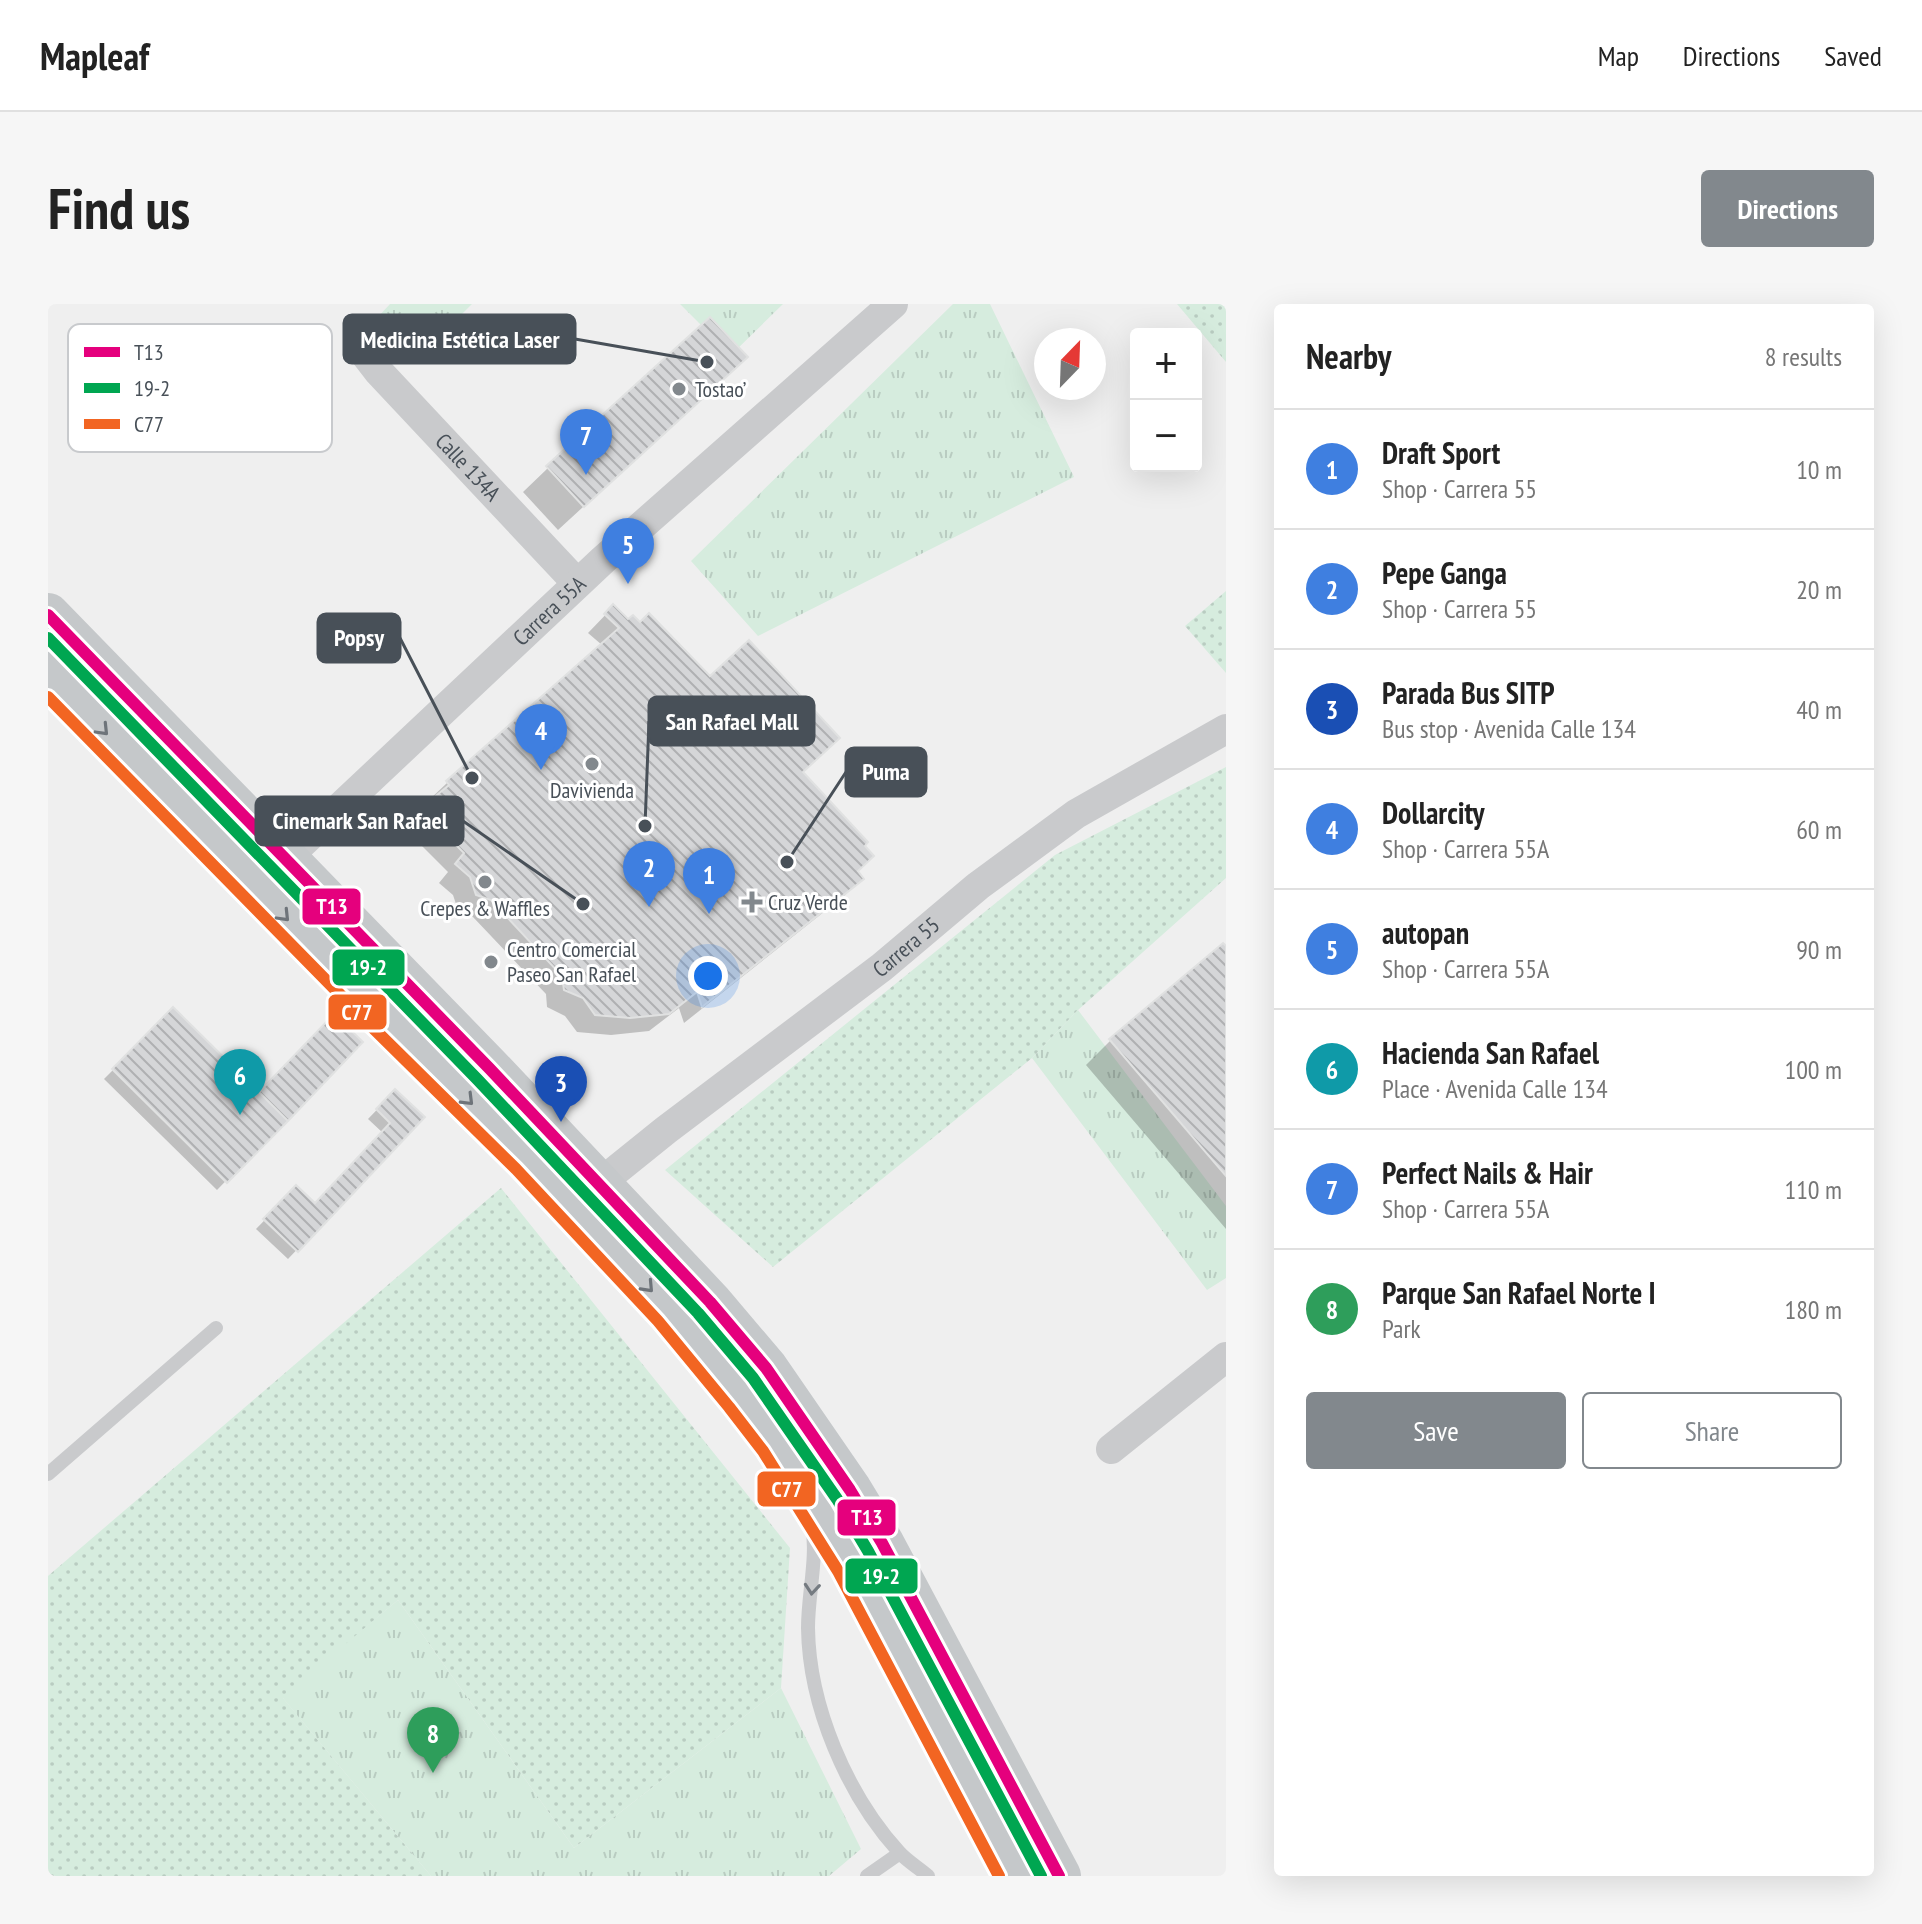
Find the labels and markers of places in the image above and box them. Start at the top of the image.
callout: Medicina Estética Laser [344,315,575,363]
place label: Tostao’ [695,375,746,403]
marker: Tostao’ [670,380,688,398]
pin: 7 [560,409,612,475]
pin: 5 [602,518,654,584]
callout: Popsy [318,614,400,662]
callout: San Rafael Mall [649,697,814,745]
pin: 4 [515,704,567,770]
callout: Puma [846,748,926,796]
marker: Davivienda [583,755,601,773]
place label: Davivienda [550,776,634,804]
callout: Cinemark San Rafael [256,797,463,845]
pin: 2 [623,841,675,907]
pin: 1 [683,848,735,914]
marker: Crepes & Waffles [476,873,494,891]
place label: Cruz Verde [768,888,848,916]
marker: Cruz Verde [743,893,761,911]
place label: Crepes & Waffles [420,894,550,922]
place label: Centro Comercial Paseo San Rafael [507,935,637,988]
marker: Centro Comercial Paseo San Rafael [482,953,500,971]
pin: 6 [214,1049,266,1115]
pin: 3 [535,1056,587,1122]
pin: 8 [407,1707,459,1773]

